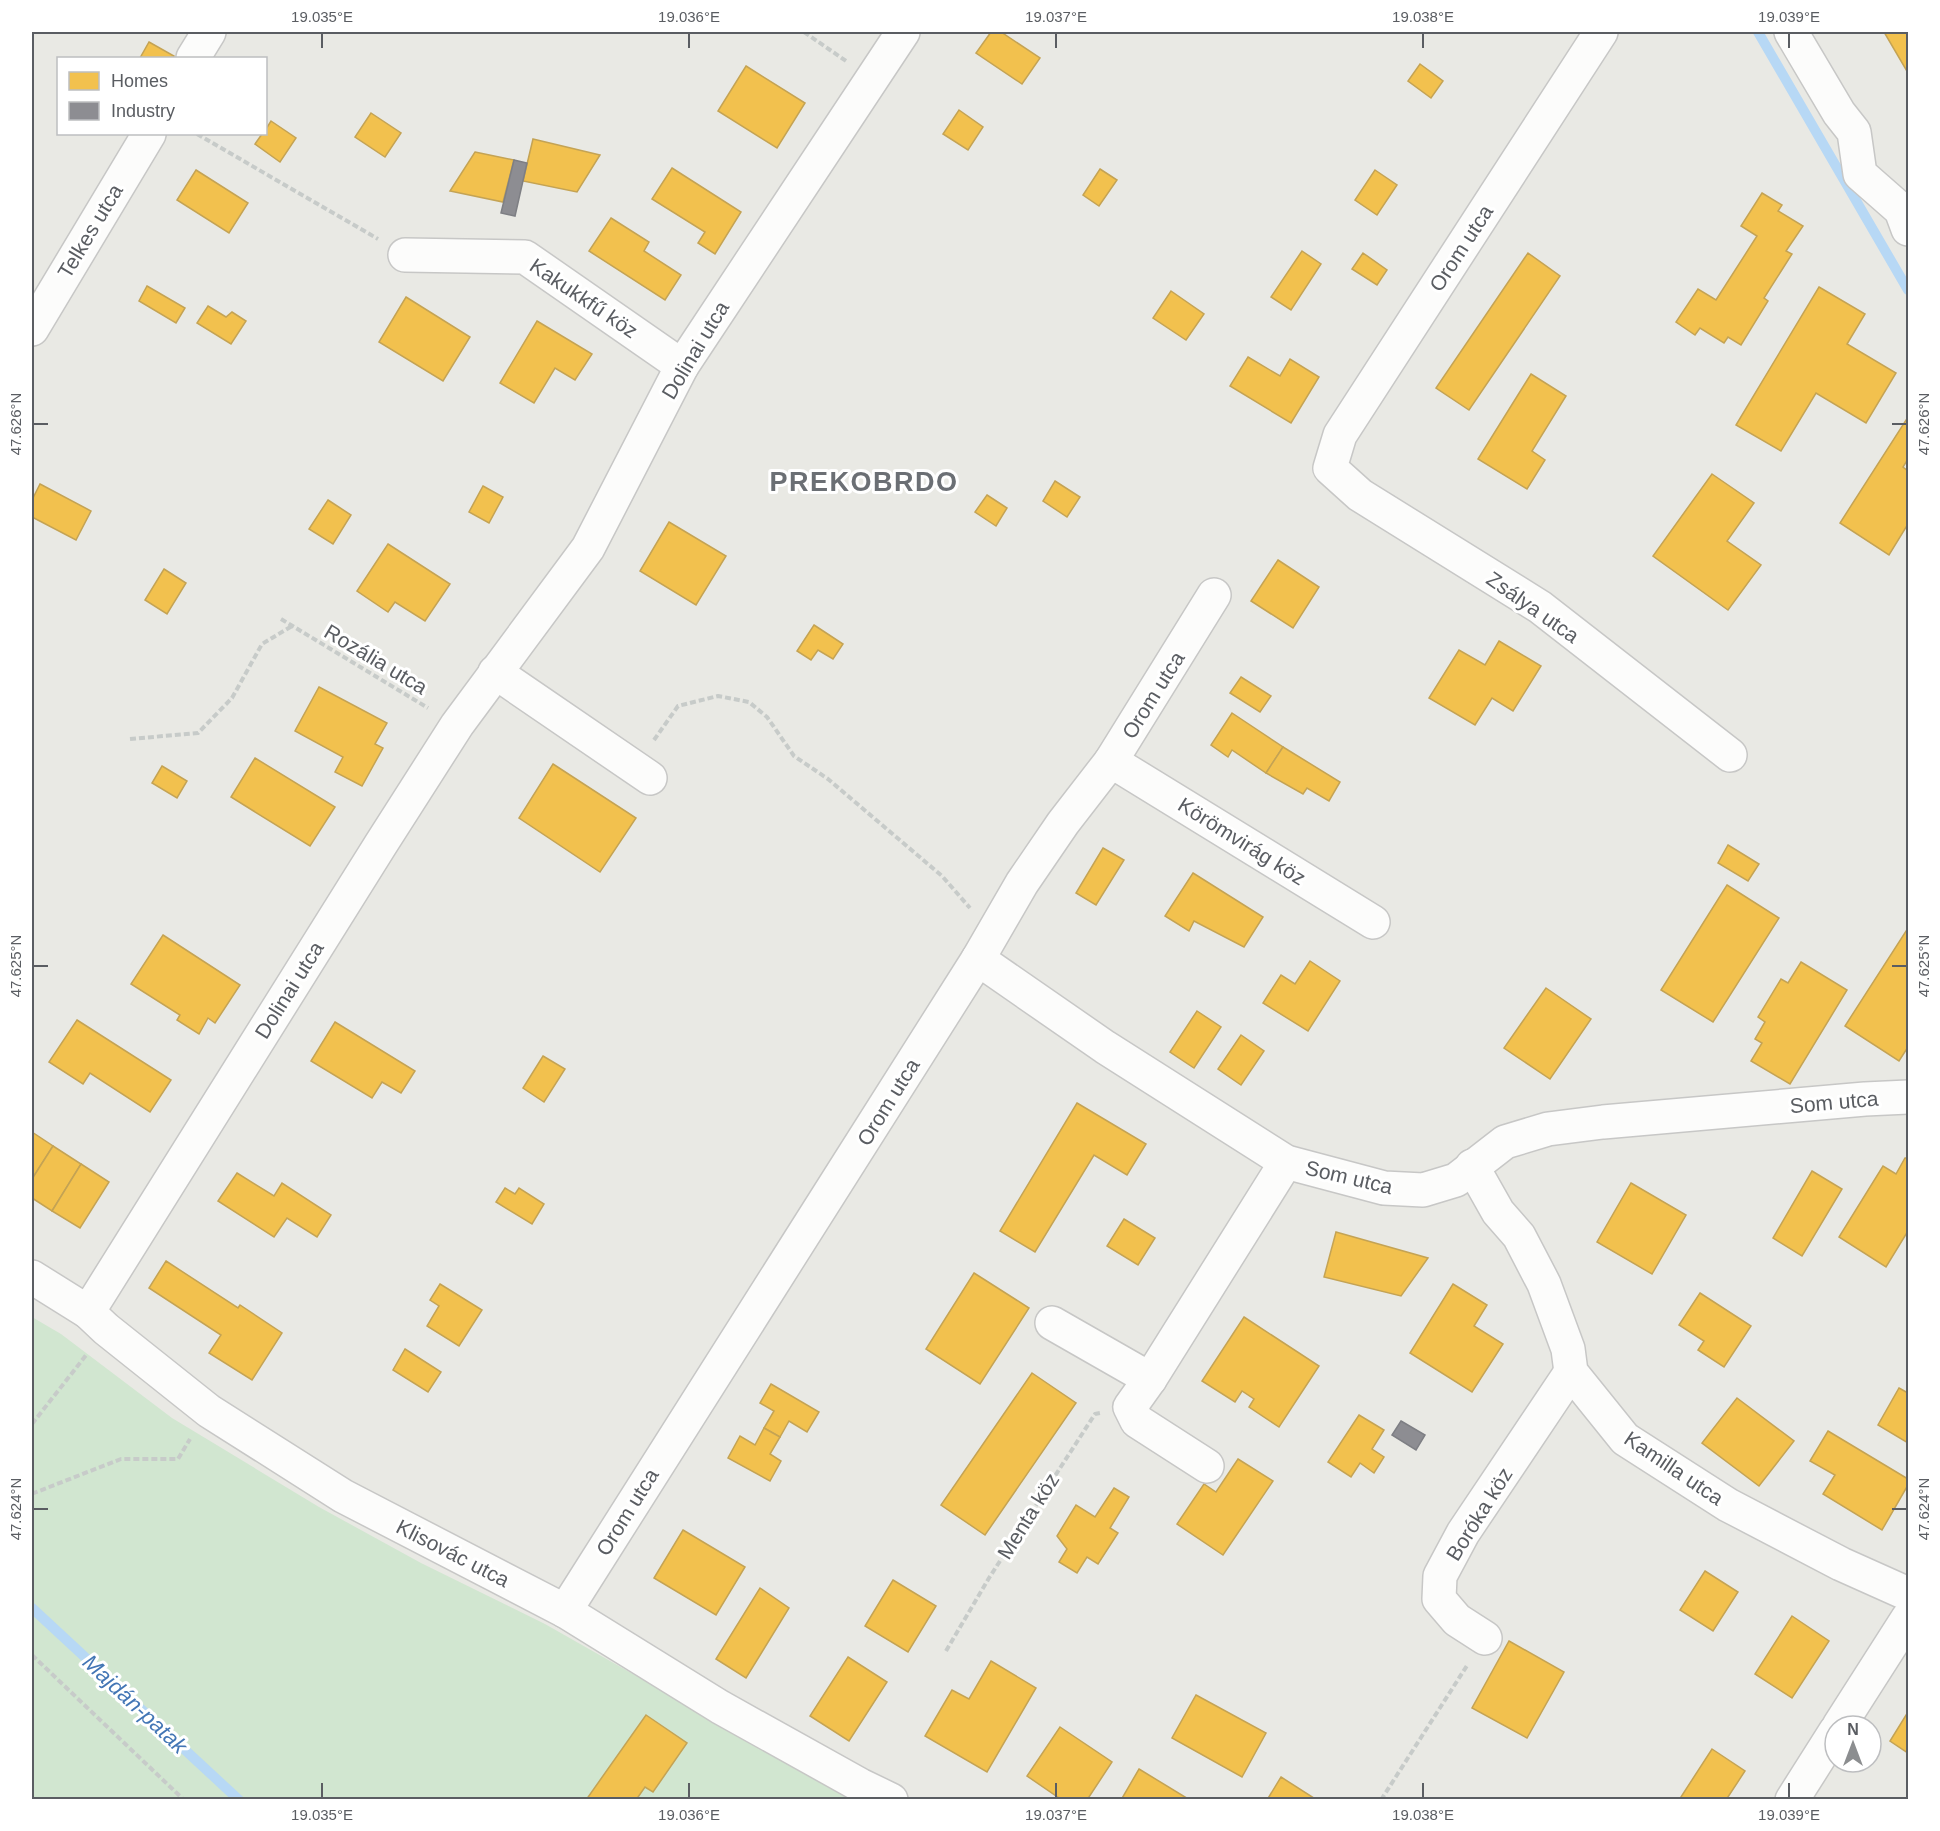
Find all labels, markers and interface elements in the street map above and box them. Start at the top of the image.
text: 19.035°E [291,8,353,25]
text: 19.036°E [658,8,720,25]
text: 19.037°E [1025,8,1087,25]
text: 19.038°E [1392,8,1454,25]
text: 19.039°E [1758,8,1820,25]
legend [57,57,267,135]
text: Homes [111,71,168,91]
text: Industry [111,101,175,121]
street label: Telkes utca [53,180,127,282]
street label: Orom utca [1425,200,1498,295]
street label: Kakukkfű köz [526,254,642,342]
street label: Dolinai utca [657,297,733,403]
text: 47.626°N [7,393,24,455]
text: 47.626°N [1915,393,1932,455]
district label: PREKOBRDO [769,467,959,497]
street label: Zsálya utca [1482,567,1584,647]
street label: Rozália utca [321,619,432,699]
street label: Orom utca [1117,647,1189,743]
street label: Körömvirág köz [1174,793,1310,889]
text: 47.625°N [7,935,24,997]
text: 47.625°N [1915,935,1932,997]
street label: Dolinai utca [250,937,328,1043]
street label: Orom utca [852,1054,924,1150]
street label: Som utca [1789,1087,1880,1117]
street label: Som utca [1303,1156,1395,1198]
street label: Kamilla utca [1620,1426,1728,1510]
street label: Boróka köz [1441,1463,1517,1565]
street label: Orom utca [591,1464,663,1560]
street label: Menta köz [993,1469,1063,1563]
text: 47.624°N [7,1478,24,1540]
text: 47.624°N [1915,1478,1932,1540]
street label: Klisovác utca [393,1515,514,1591]
water label: Majdán-patak [78,1649,193,1759]
north arrow [1823,1714,1883,1774]
text: N [1847,1721,1859,1738]
text: 19.035°E [291,1806,353,1823]
text: 19.036°E [658,1806,720,1823]
text: 19.037°E [1025,1806,1087,1823]
text: 19.038°E [1392,1806,1454,1823]
text: 19.039°E [1758,1806,1820,1823]

